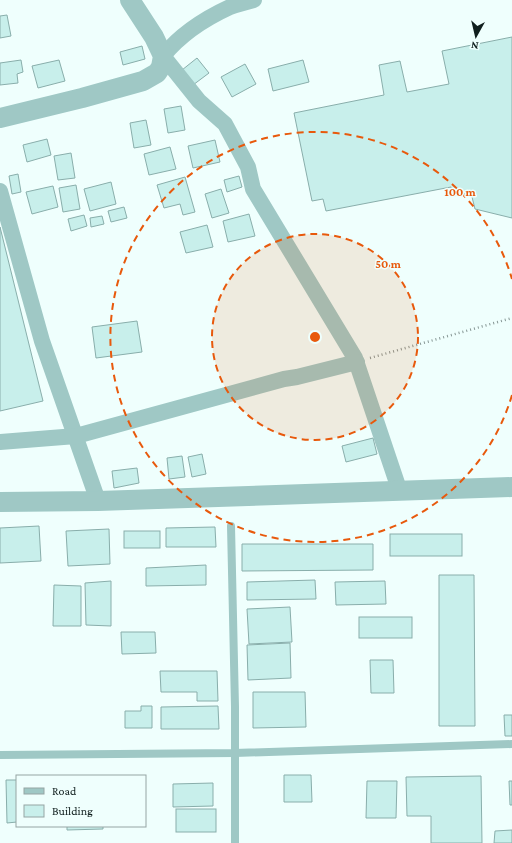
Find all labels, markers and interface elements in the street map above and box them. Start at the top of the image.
north arrow [456,16,496,56]
text: N [470,39,479,52]
text: 100 m [444,185,477,199]
text: 50 m [375,257,402,271]
centre of rings [308,330,322,344]
legend [16,775,146,827]
text: Road [52,784,77,798]
text: Building [52,804,93,818]

